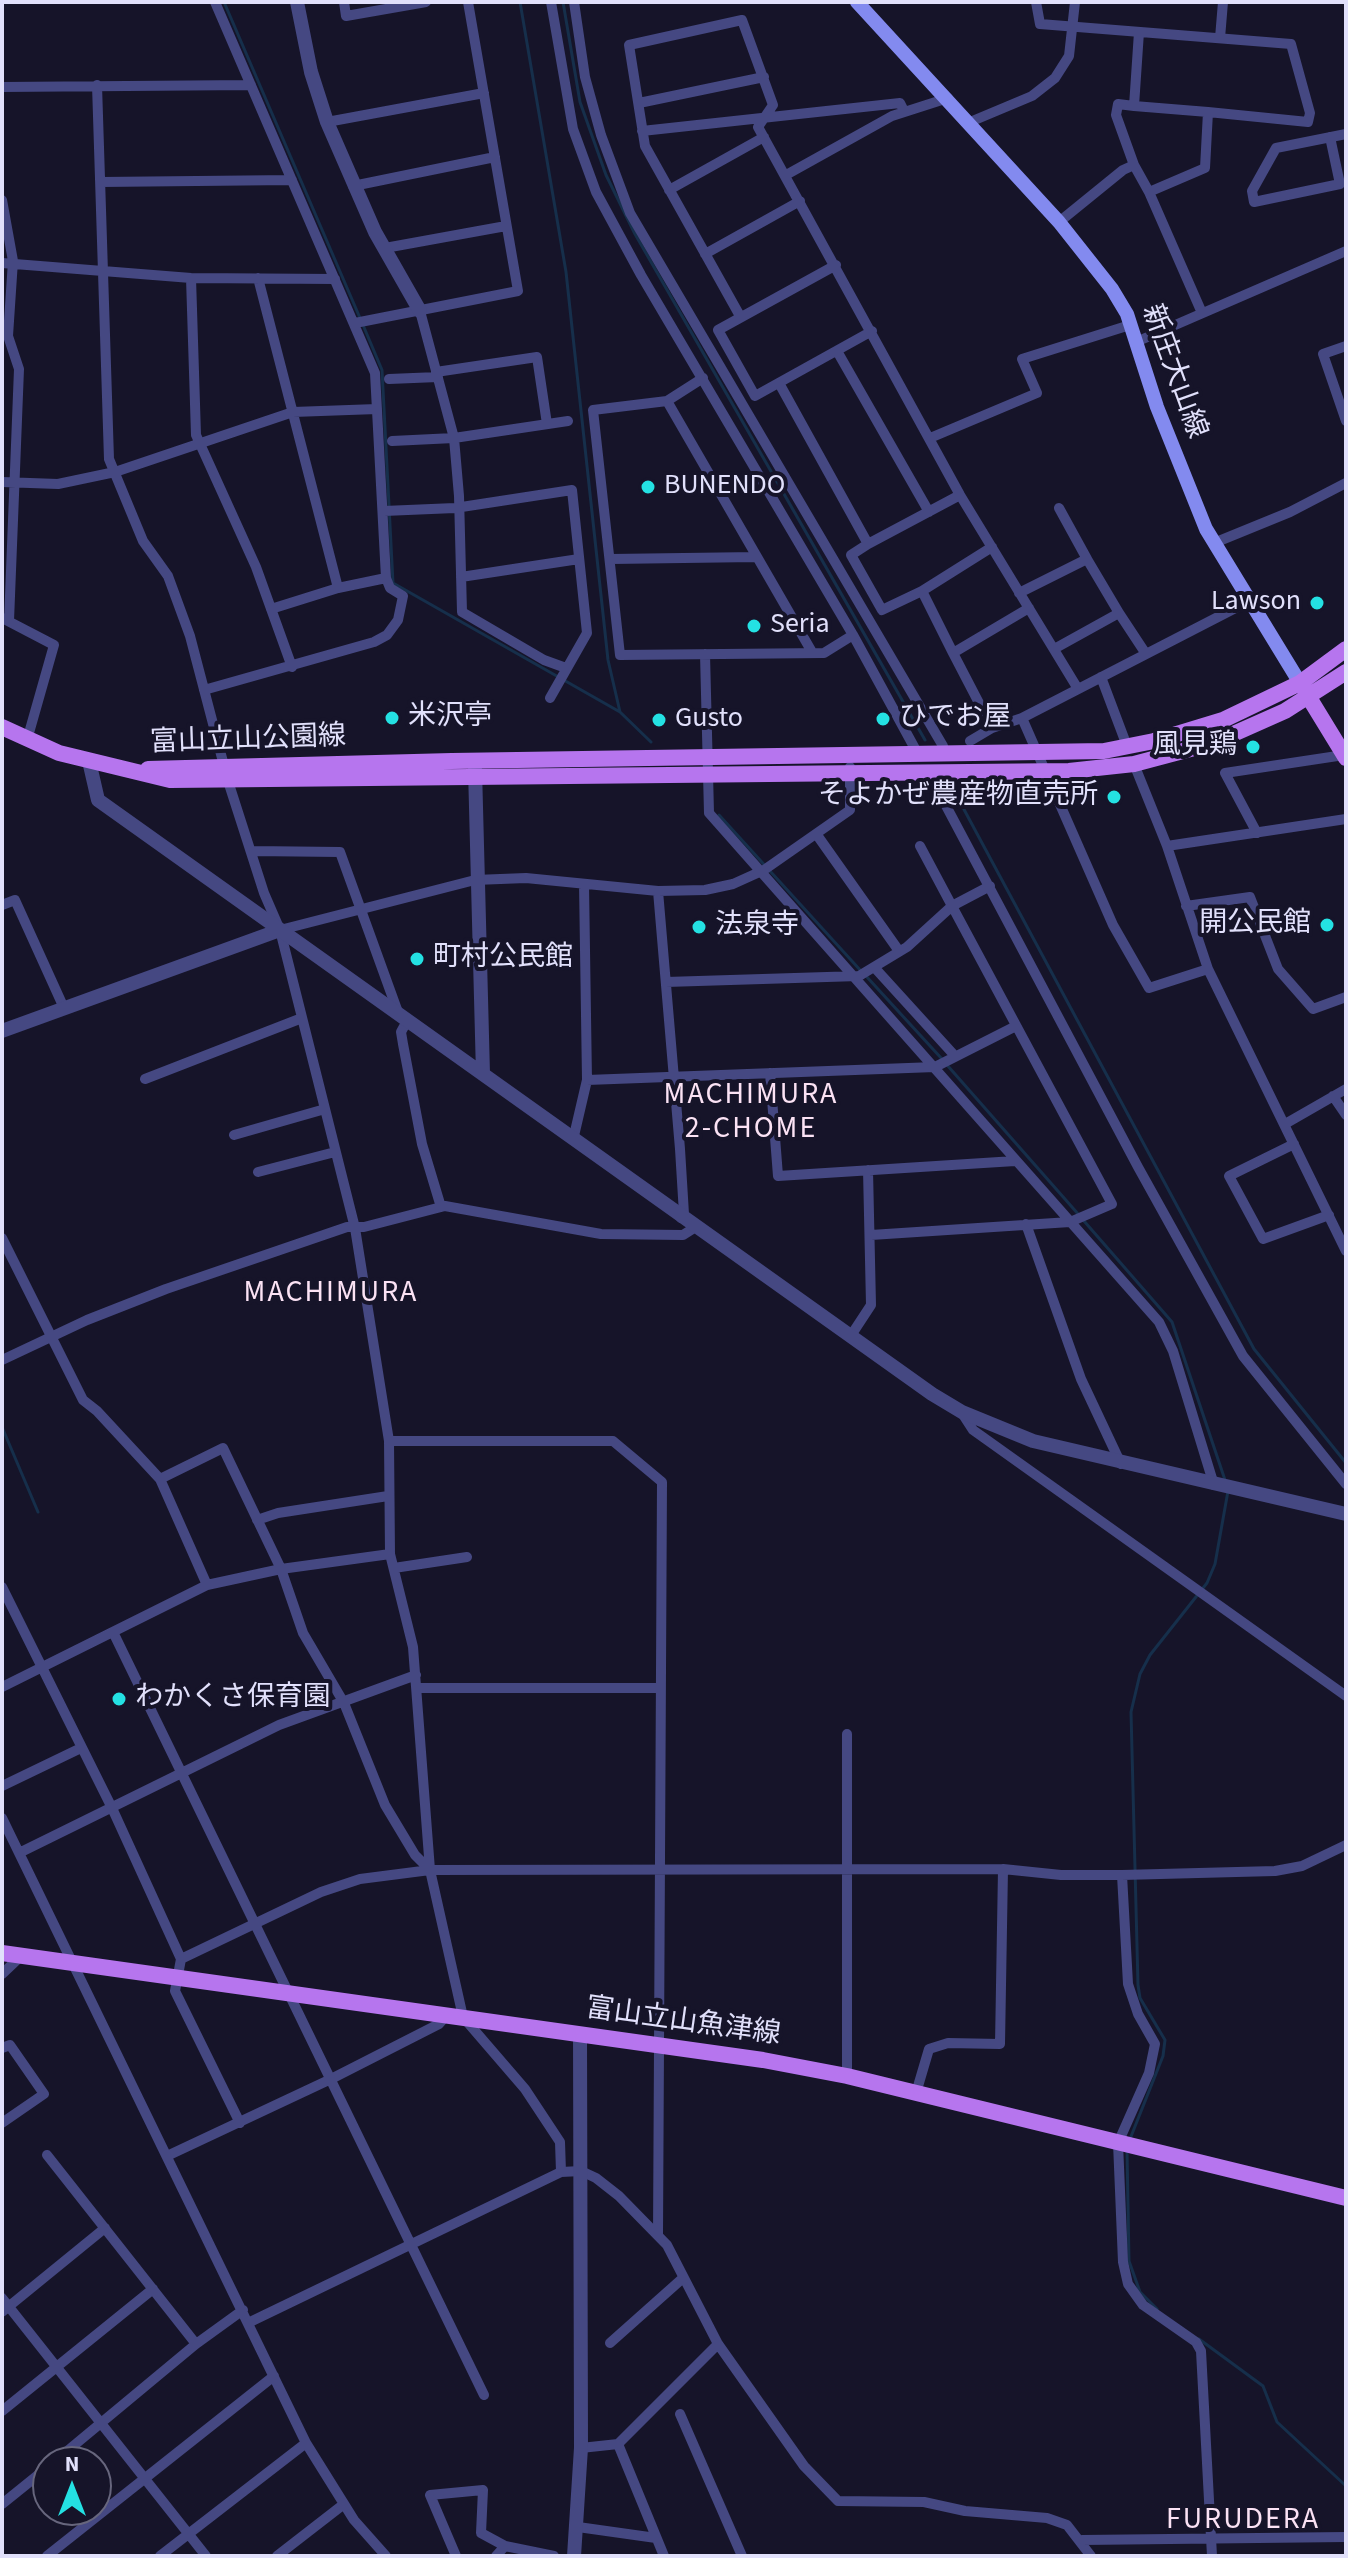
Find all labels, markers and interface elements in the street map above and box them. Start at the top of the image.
street label: 新庄大山線 [1133,300,1213,444]
place label: BUNENDO [664,470,785,504]
marker: BUNENDO [639,478,657,496]
place label: Lawson [1211,586,1301,620]
marker: Lawson [1308,594,1326,612]
place label: Seria [770,609,830,643]
marker: Seria [745,617,763,635]
place label: 米沢亭 [408,701,492,735]
place label: ひでお屋 [899,702,1011,736]
place label: Gusto [675,703,743,737]
marker: 米沢亭 [383,709,401,727]
marker: ひでお屋 [874,710,892,728]
marker: Gusto [650,711,668,729]
street label: 富山立山公園線 [149,721,347,761]
place label: 風見鶏 [1153,730,1237,764]
marker: 風見鶏 [1244,738,1262,756]
place label: そよかぜ農産物直売所 [818,780,1098,814]
marker: そよかぜ農産物直売所 [1105,788,1123,806]
place label: 開公民館 [1199,908,1311,942]
place label: 法泉寺 [715,910,799,944]
marker: 開公民館 [1318,916,1336,934]
marker: 法泉寺 [690,918,708,936]
place label: 町村公民館 [433,942,573,976]
marker: 町村公民館 [408,950,426,968]
district label: MACHIMURA 2-CHOME [664,1078,838,1148]
district label: MACHIMURA [244,1276,418,1312]
place label: わかくさ保育園 [135,1682,331,1716]
marker: わかくさ保育園 [110,1690,128,1708]
street label: 富山立山魚津線 [584,1993,782,2053]
north arrow [32,2446,112,2526]
text: N [65,2448,79,2480]
district label: FURUDERA [1166,2503,1320,2539]

